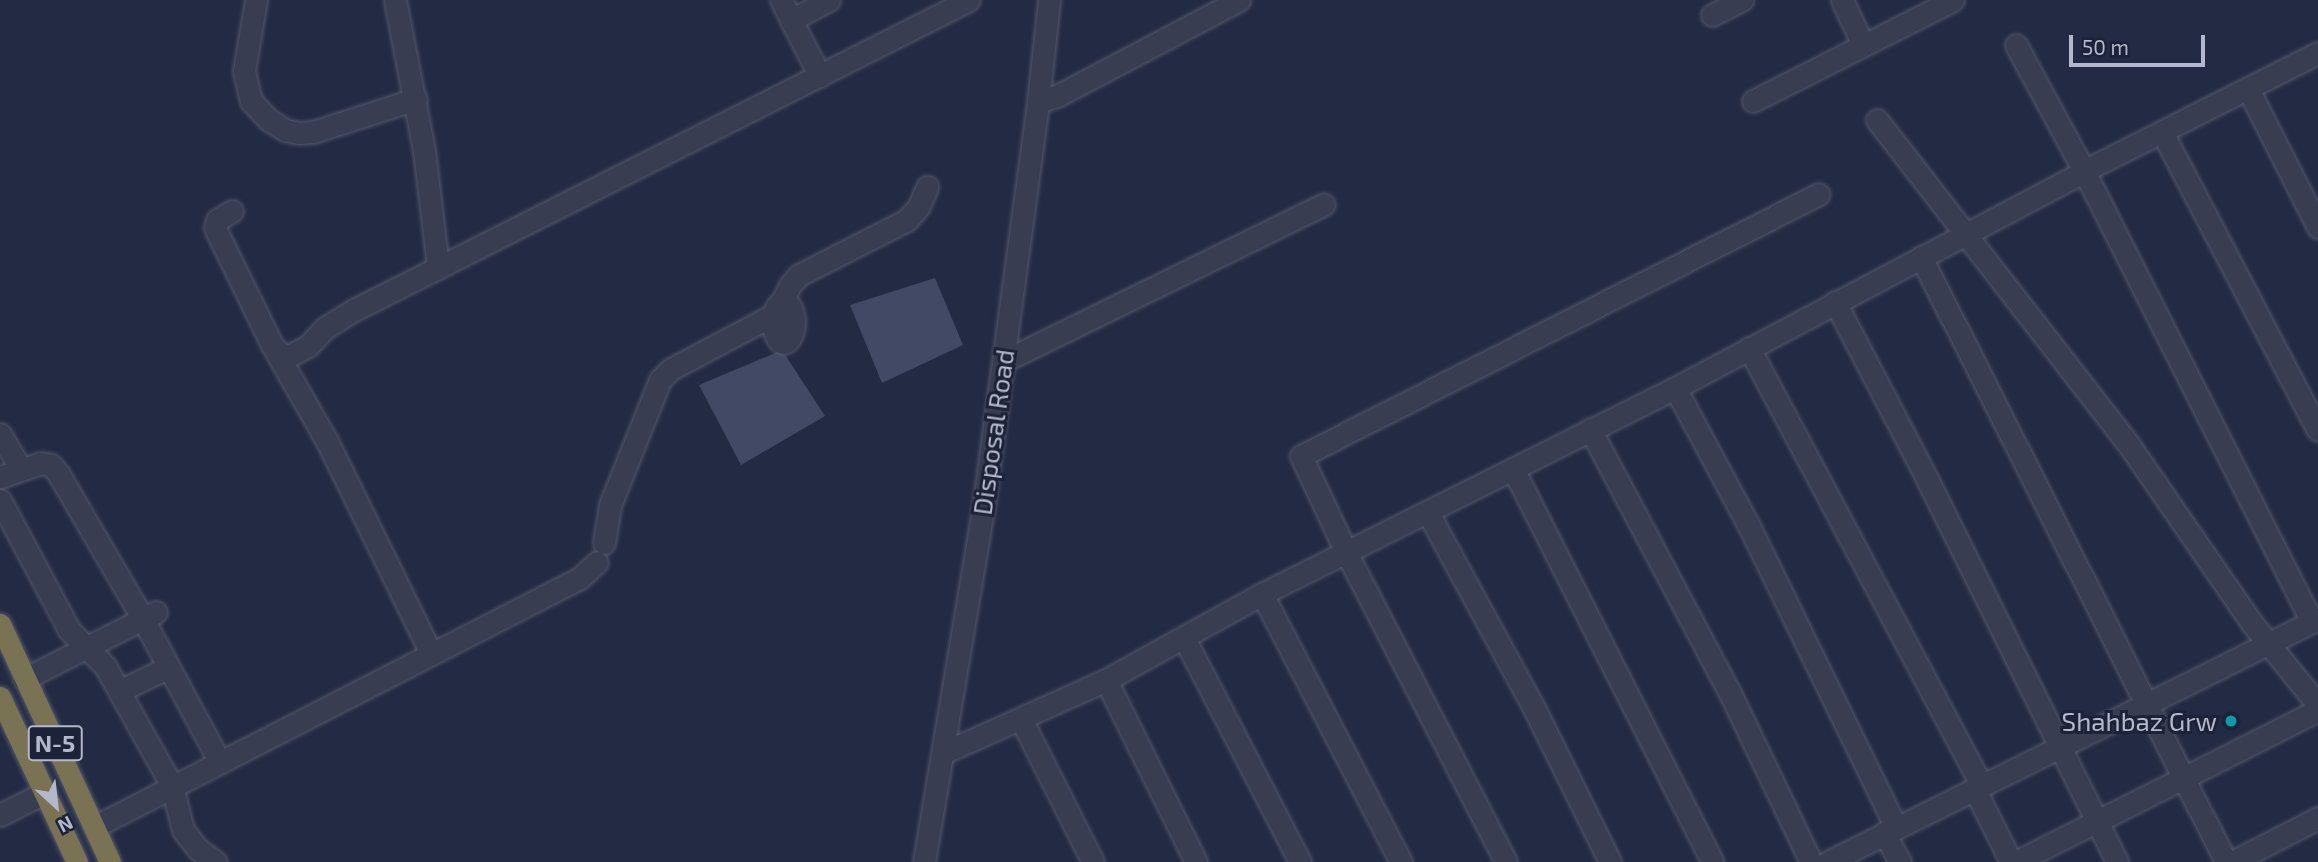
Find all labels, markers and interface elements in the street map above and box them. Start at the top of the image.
scale bar [2073,21,2210,65]
text: 50 m [2082,34,2129,59]
street label: Disposal Road [966,347,1020,517]
place label: Shahbaz Grw [2062,705,2217,737]
marker: Shahbaz Grw [2223,713,2239,729]
road number: N-5 [27,722,83,764]
north arrow [21,771,91,841]
text: N [54,812,77,839]

